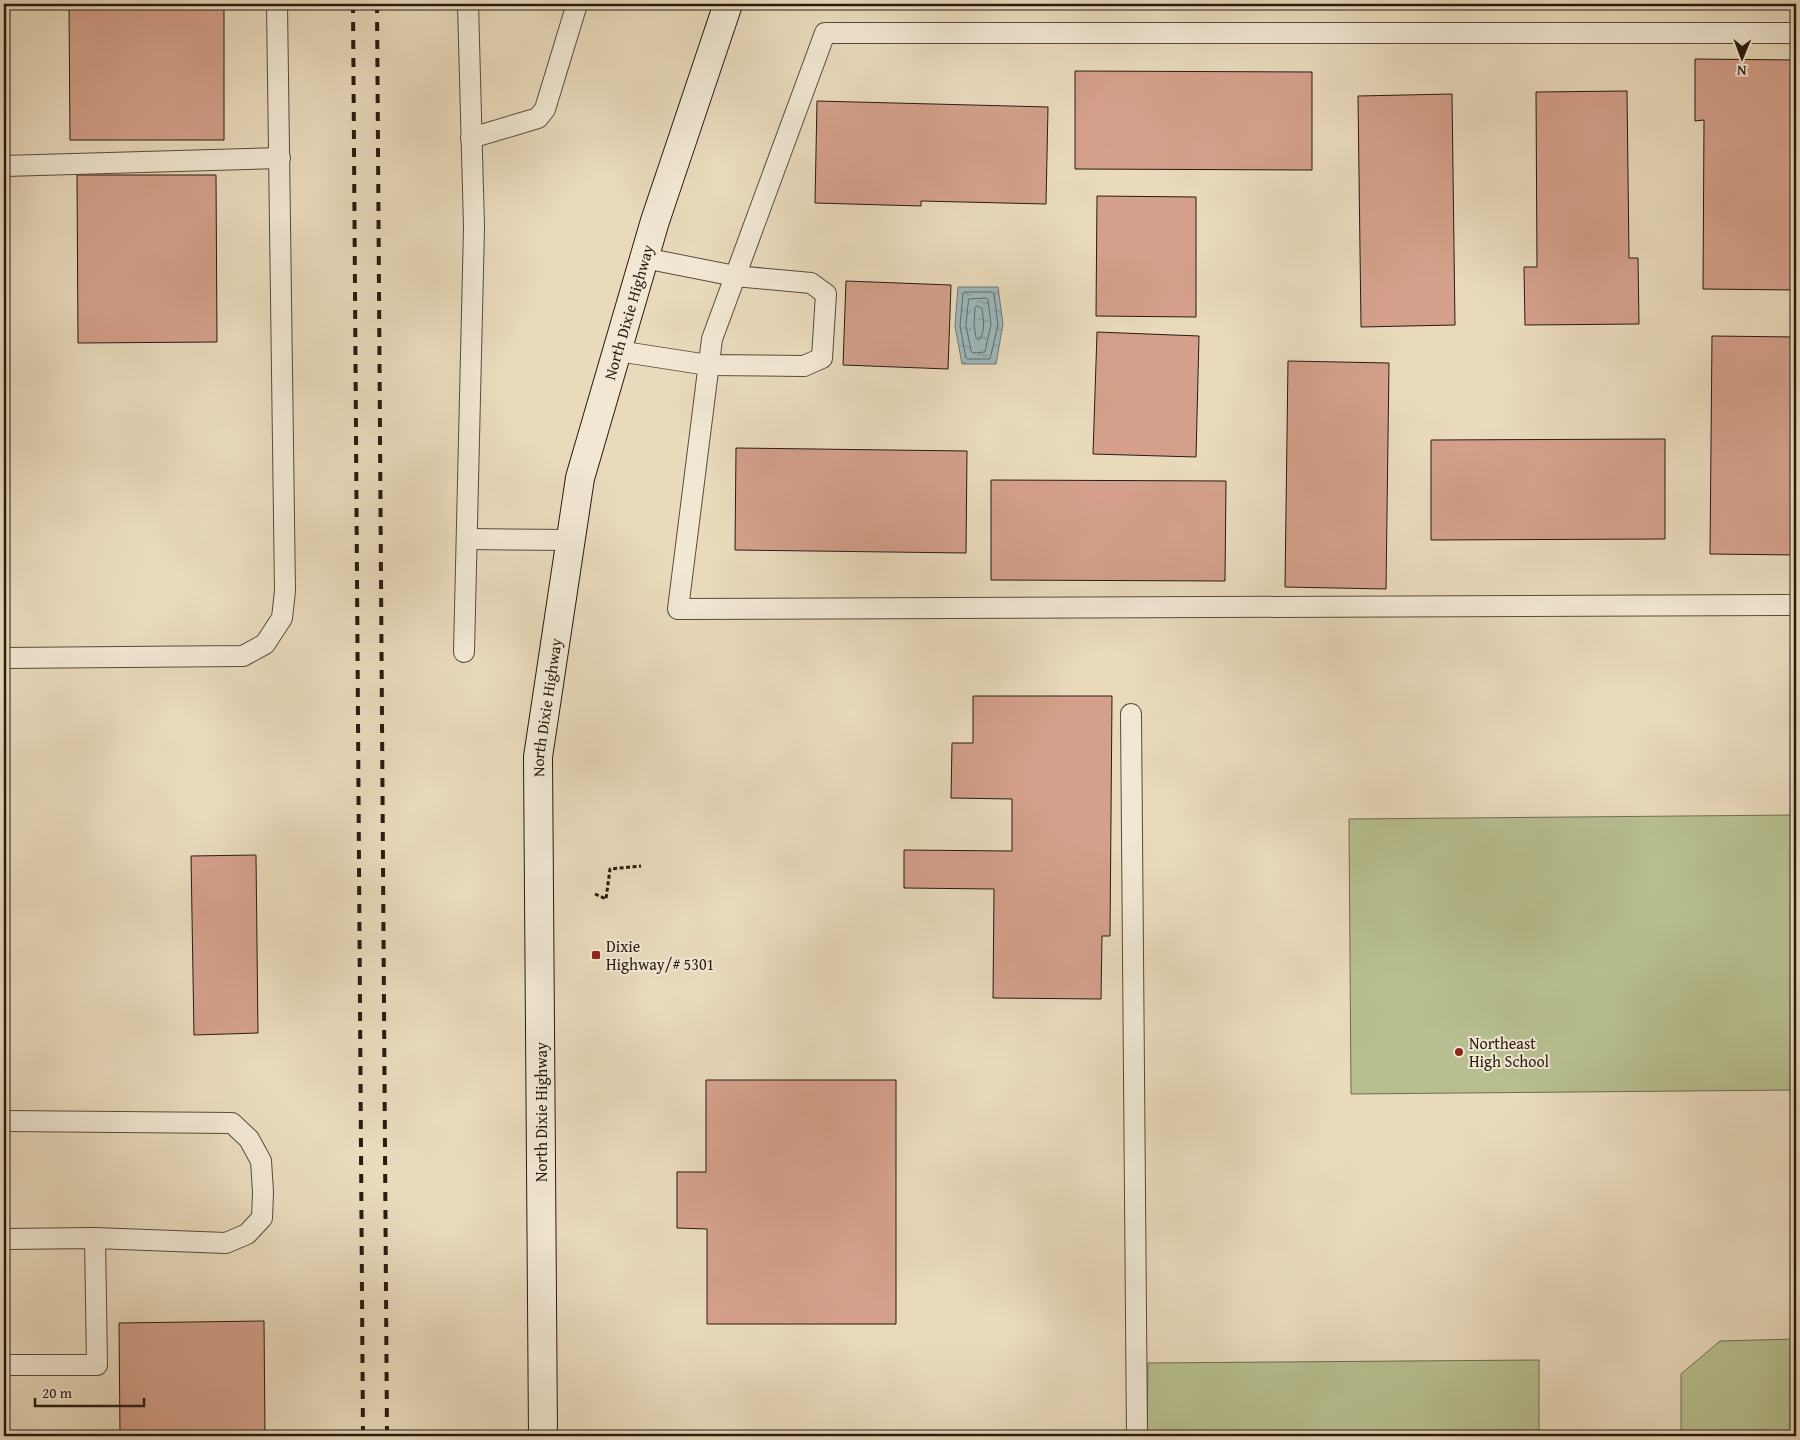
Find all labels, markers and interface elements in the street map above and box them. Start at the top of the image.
north arrow [1718,32,1768,82]
text: N [1736,61,1747,81]
street label: North Dixie Highway [597,241,660,383]
street label: North Dixie Highway [526,637,568,777]
place label: Dixie Highway/# 5301 [606,934,714,976]
marker: Dixie Highway/# 5301 [590,949,602,961]
place label: Northeast High School [1469,1031,1550,1073]
street label: North Dixie Highway [529,1042,553,1182]
marker: Northeast High School [1453,1046,1465,1058]
scale bar [35,1375,144,1407]
text: 20 m [42,1382,73,1403]

